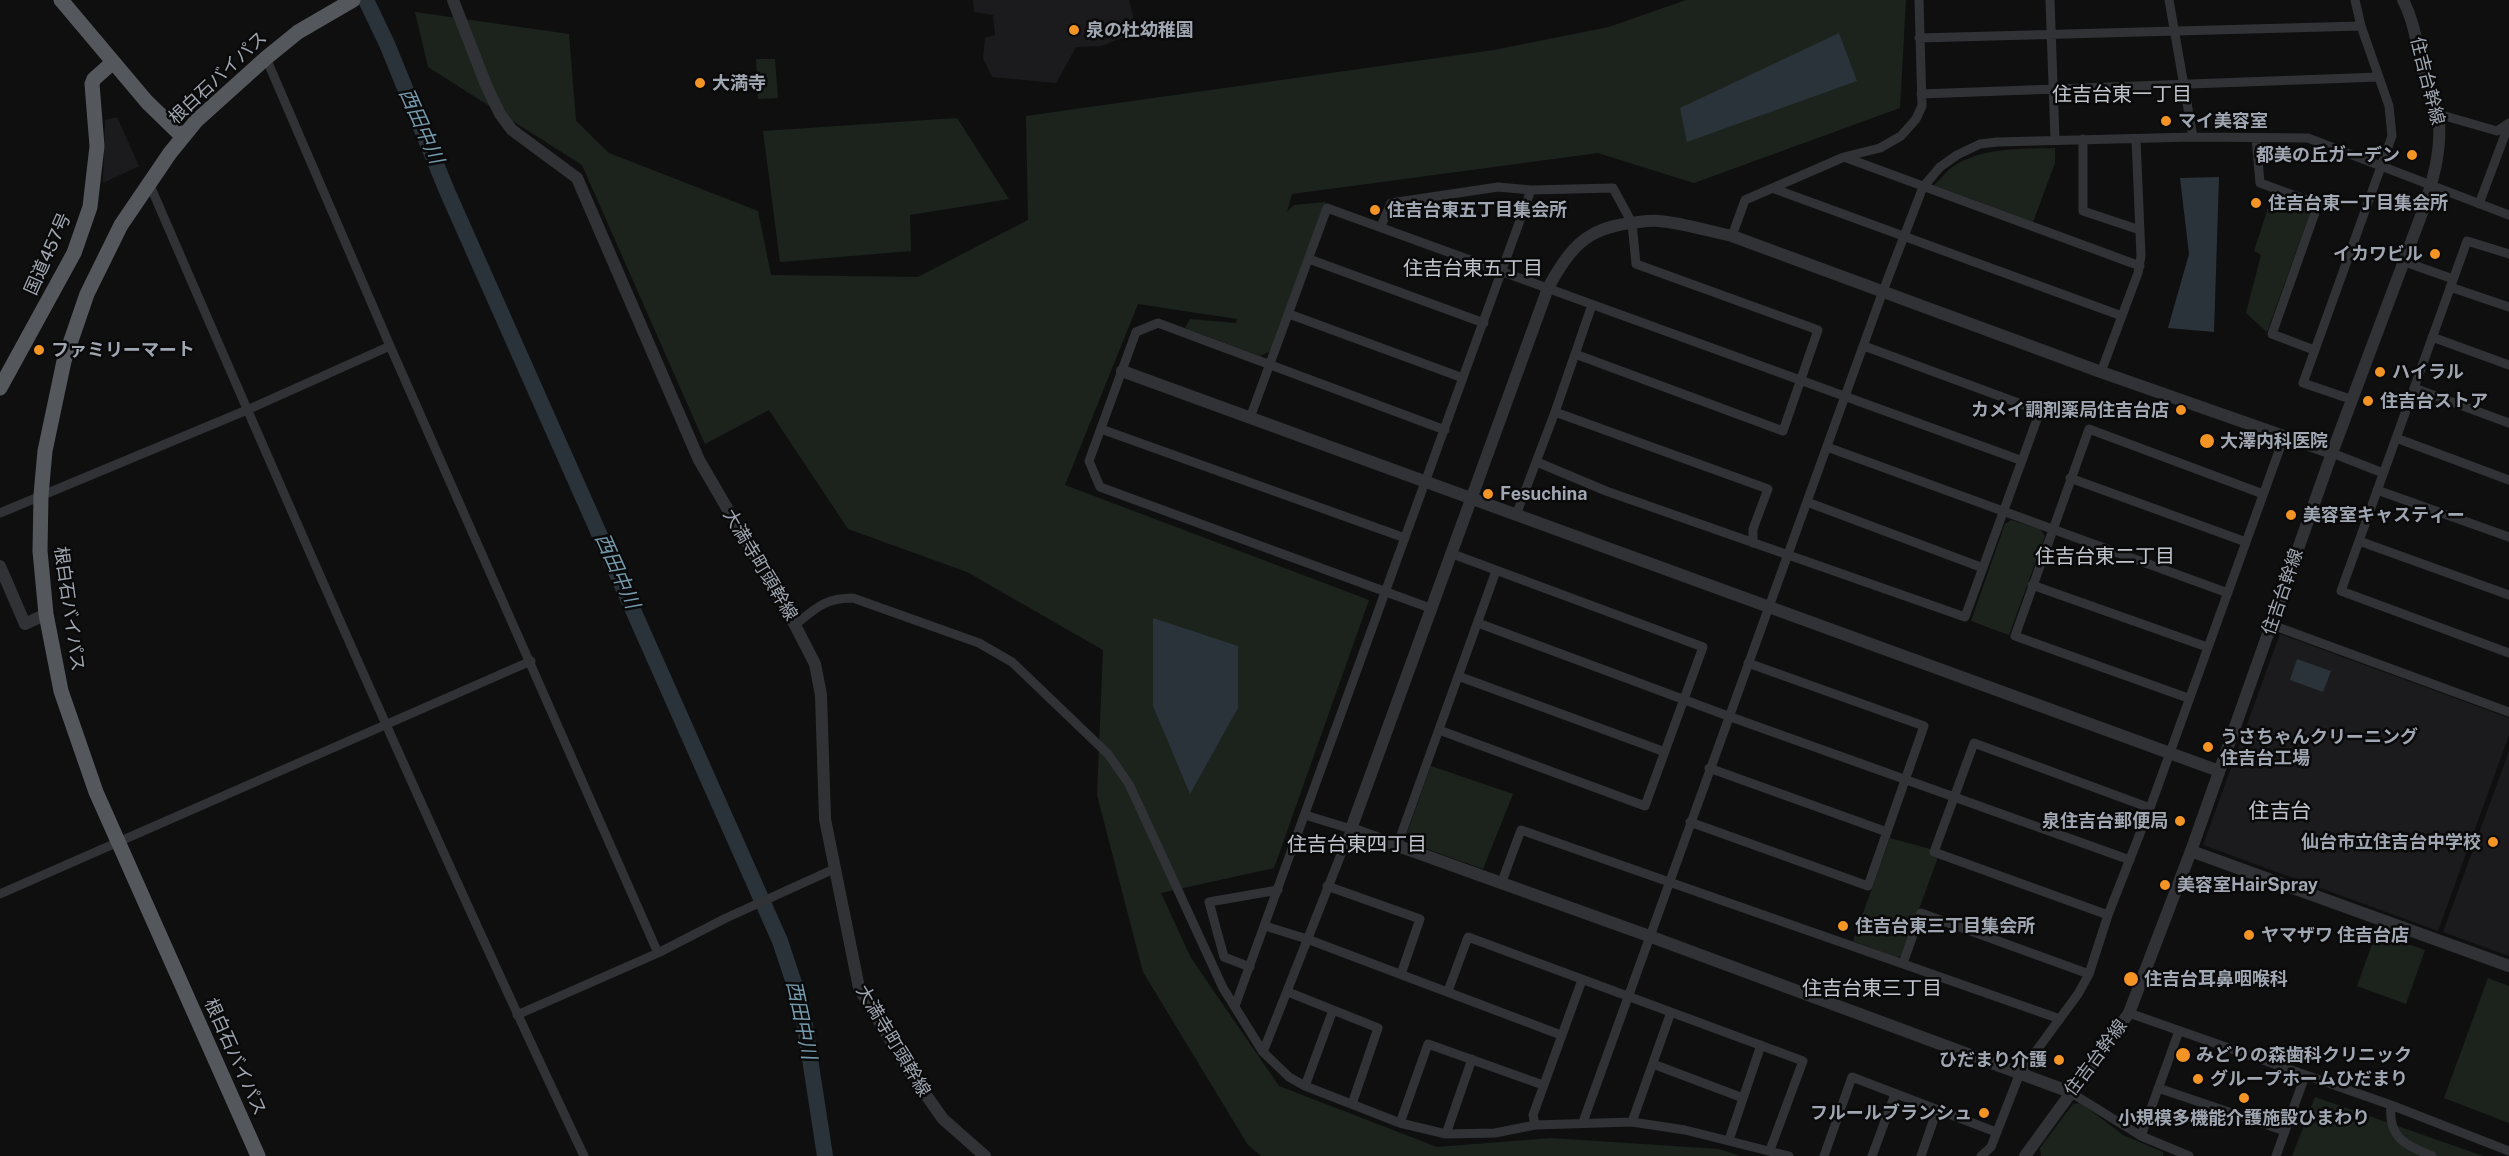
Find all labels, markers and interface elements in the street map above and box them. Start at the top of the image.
place label: 泉の杜幼稚園 [1086,19,1194,41]
marker: 泉の杜幼稚園 [1067,23,1081,37]
street label: 根白石バイパス [165,27,271,129]
street label: 住吉台幹線 [2406,35,2448,127]
place label: 大満寺 [712,72,766,94]
marker: 大満寺 [693,76,707,90]
district label: 住吉台東一丁目 [2052,83,2192,107]
water label: 西田中川 [394,85,448,167]
place label: マイ美容室 [2178,110,2268,132]
marker: マイ美容室 [2159,114,2173,128]
place label: 都美の丘ガーデン [2256,144,2400,166]
marker: 都美の丘ガーデン [2405,148,2419,162]
place label: 住吉台東一丁目集会所 [2268,192,2448,214]
marker: 住吉台東一丁目集会所 [2249,196,2263,210]
place label: 住吉台東五丁目集会所 [1387,199,1567,221]
marker: 住吉台東五丁目集会所 [1368,203,1382,217]
street label: 国道457号 [20,210,76,298]
place label: イカワビル [2333,243,2423,265]
marker: イカワビル [2428,247,2442,261]
district label: 住吉台東五丁目 [1403,257,1543,281]
place label: ファミリーマート [51,339,195,361]
marker: ファミリーマート [32,343,46,357]
place label: ハイラル [2392,361,2464,383]
marker: ハイラル [2373,365,2387,379]
place label: 住吉台ストア [2380,390,2488,412]
marker: 住吉台ストア [2361,394,2375,408]
place label: カメイ調剤薬局住吉台店 [1971,399,2169,421]
marker: カメイ調剤薬局住吉台店 [2174,403,2188,417]
place label: 大澤内科医院 [2220,430,2328,452]
marker: 大澤内科医院 [2198,432,2216,450]
place label: Fesuchina [1500,483,1587,505]
marker: Fesuchina [1481,487,1495,501]
place label: 美容室キャスティー [2303,504,2465,526]
street label: 大満寺町頭幹線 [718,505,802,625]
marker: 美容室キャスティー [2284,508,2298,522]
water label: 西田中川 [590,530,644,612]
street label: 根白石バイパス [50,545,88,673]
district label: 住吉台東二丁目 [2035,545,2175,569]
street label: 住吉台幹線 [2258,546,2308,638]
place label: うさちゃんクリーニング 住吉台工場 [2220,726,2418,768]
marker: うさちゃんクリーニング 住吉台工場 [2201,740,2215,754]
district label: 住吉台 [2249,799,2311,825]
place label: 泉住吉台郵便局 [2042,810,2168,832]
marker: 泉住吉台郵便局 [2173,814,2187,828]
place label: 仙台市立住吉台中学校 [2301,831,2481,853]
district label: 住吉台東四丁目 [1287,833,1427,857]
marker: 仙台市立住吉台中学校 [2486,835,2500,849]
place label: 美容室HairSpray [2177,874,2318,896]
marker: 美容室HairSpray [2158,878,2172,892]
place label: 住吉台東三丁目集会所 [1855,915,2035,937]
marker: 住吉台東三丁目集会所 [1836,919,1850,933]
place label: ヤマザワ 住吉台店 [2261,924,2409,946]
marker: ヤマザワ 住吉台店 [2242,928,2256,942]
place label: 住吉台耳鼻咽喉科 [2144,968,2288,990]
marker: 住吉台耳鼻咽喉科 [2122,970,2140,988]
district label: 住吉台東三丁目 [1802,977,1942,1001]
water label: 西田中川 [781,978,821,1062]
street label: 大満寺町頭幹線 [851,981,935,1101]
street label: 根白石バイパス [200,995,270,1119]
street label: 住吉台幹線 [2060,1016,2132,1100]
place label: みどりの森歯科クリニック [2196,1044,2412,1066]
marker: みどりの森歯科クリニック [2174,1046,2192,1064]
place label: ひだまり介護 [1939,1049,2047,1071]
marker: ひだまり介護 [2052,1053,2066,1067]
place label: グループホームひだまり [2210,1068,2408,1090]
marker: グループホームひだまり [2191,1072,2205,1086]
marker: 小規模多機能介護施設ひまわり [2237,1091,2251,1105]
place label: フルールブランシュ [1810,1102,1972,1124]
marker: フルールブランシュ [1977,1106,1991,1120]
place label: 小規模多機能介護施設ひまわり [2118,1107,2370,1129]

